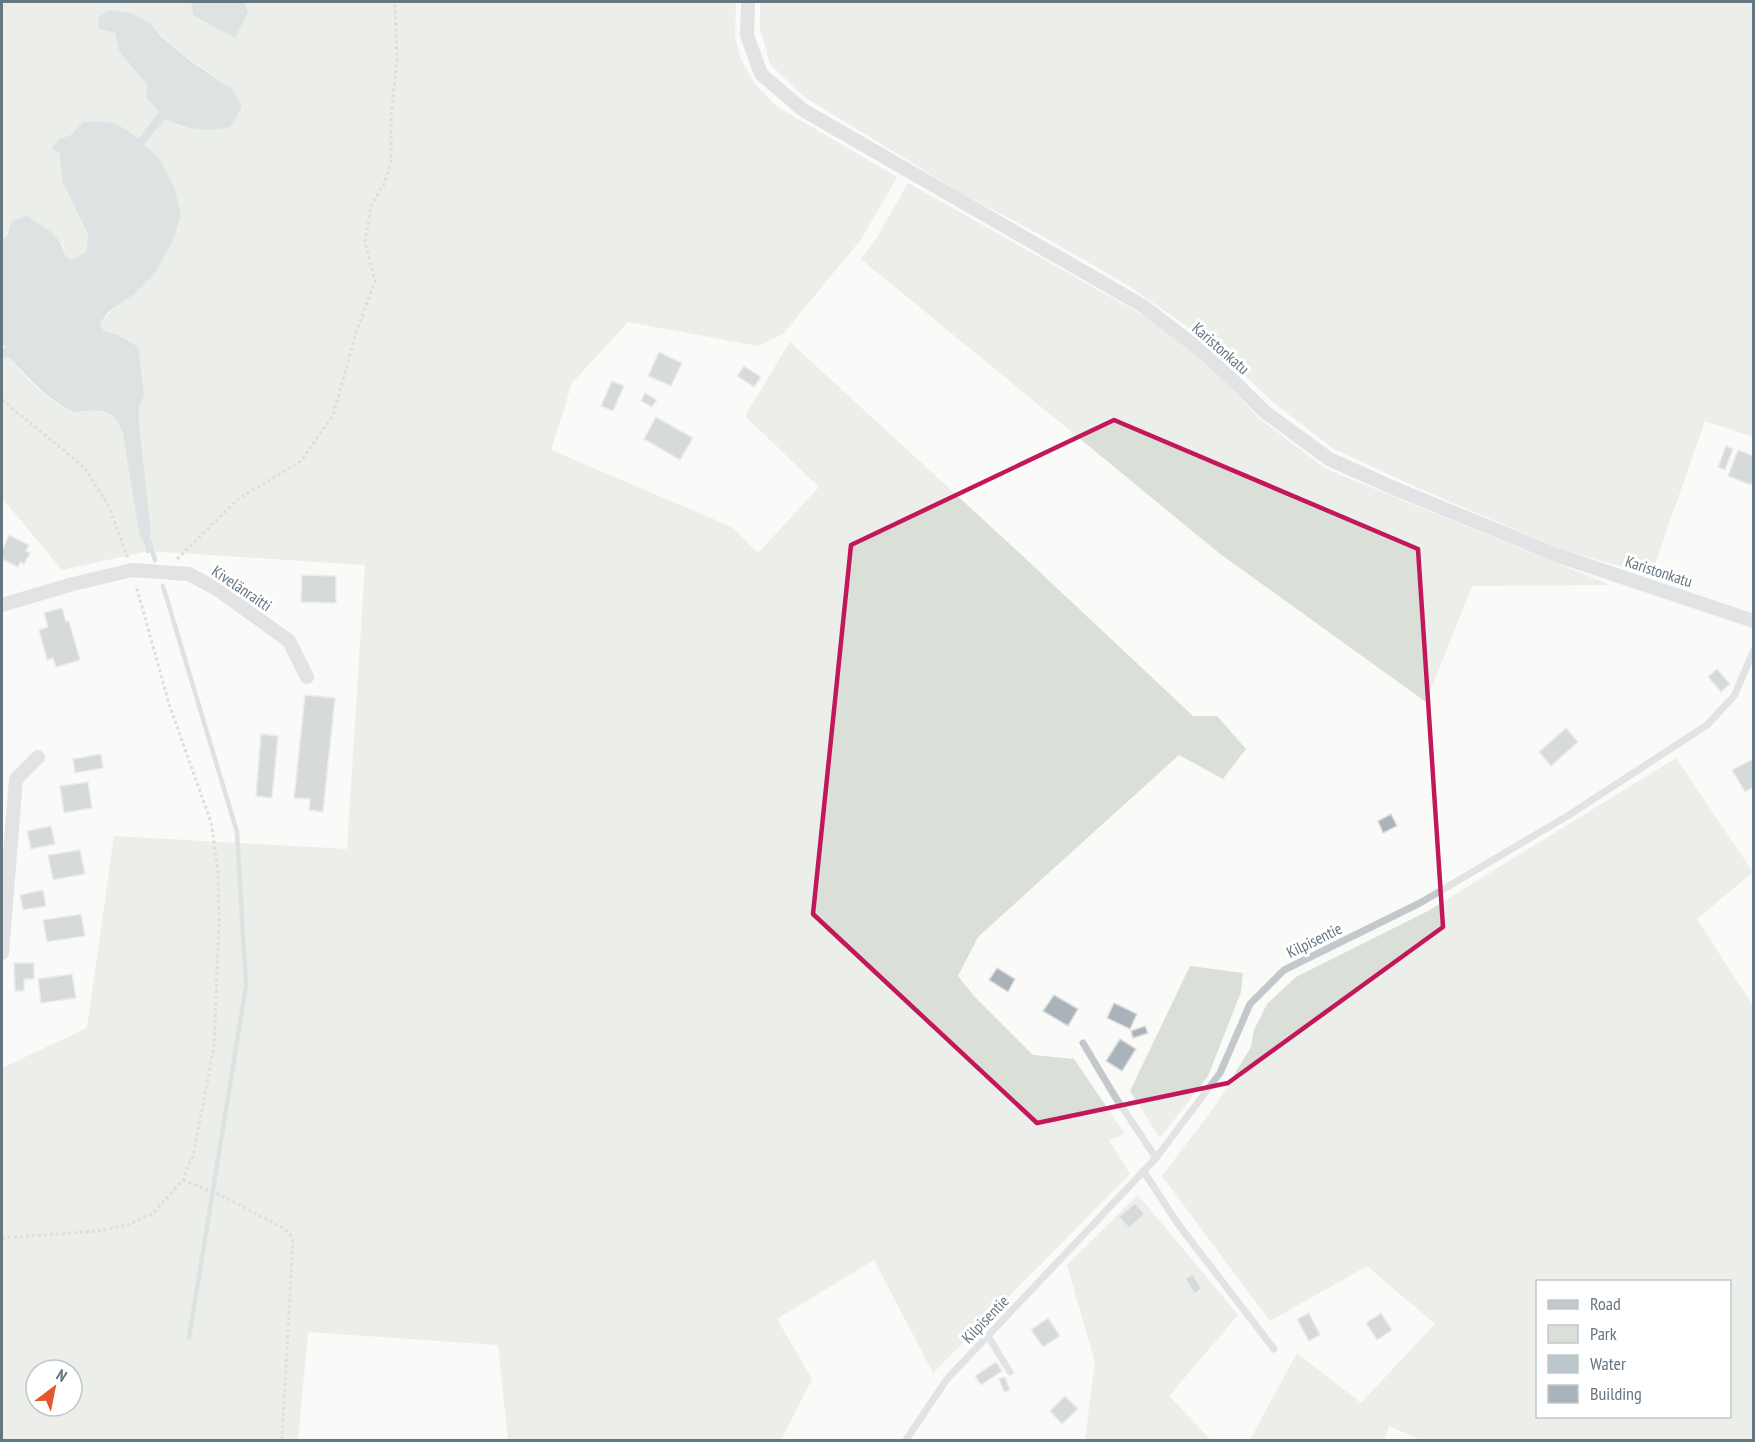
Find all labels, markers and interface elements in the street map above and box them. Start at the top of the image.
street label: Karistonkatu [1188,318,1254,378]
street label: Karistonkatu [1623,551,1695,591]
street label: Kivelänraitti [208,561,276,615]
street label: Kilpisentie [1283,918,1345,962]
legend [1536,1280,1731,1418]
street label: Kilpisentie [957,1291,1013,1347]
text: Road [1590,1292,1621,1315]
text: Park [1590,1322,1617,1345]
text: Water [1590,1352,1626,1375]
north arrow [24,1358,84,1418]
text: N [53,1365,71,1386]
text: Building [1590,1382,1642,1405]

